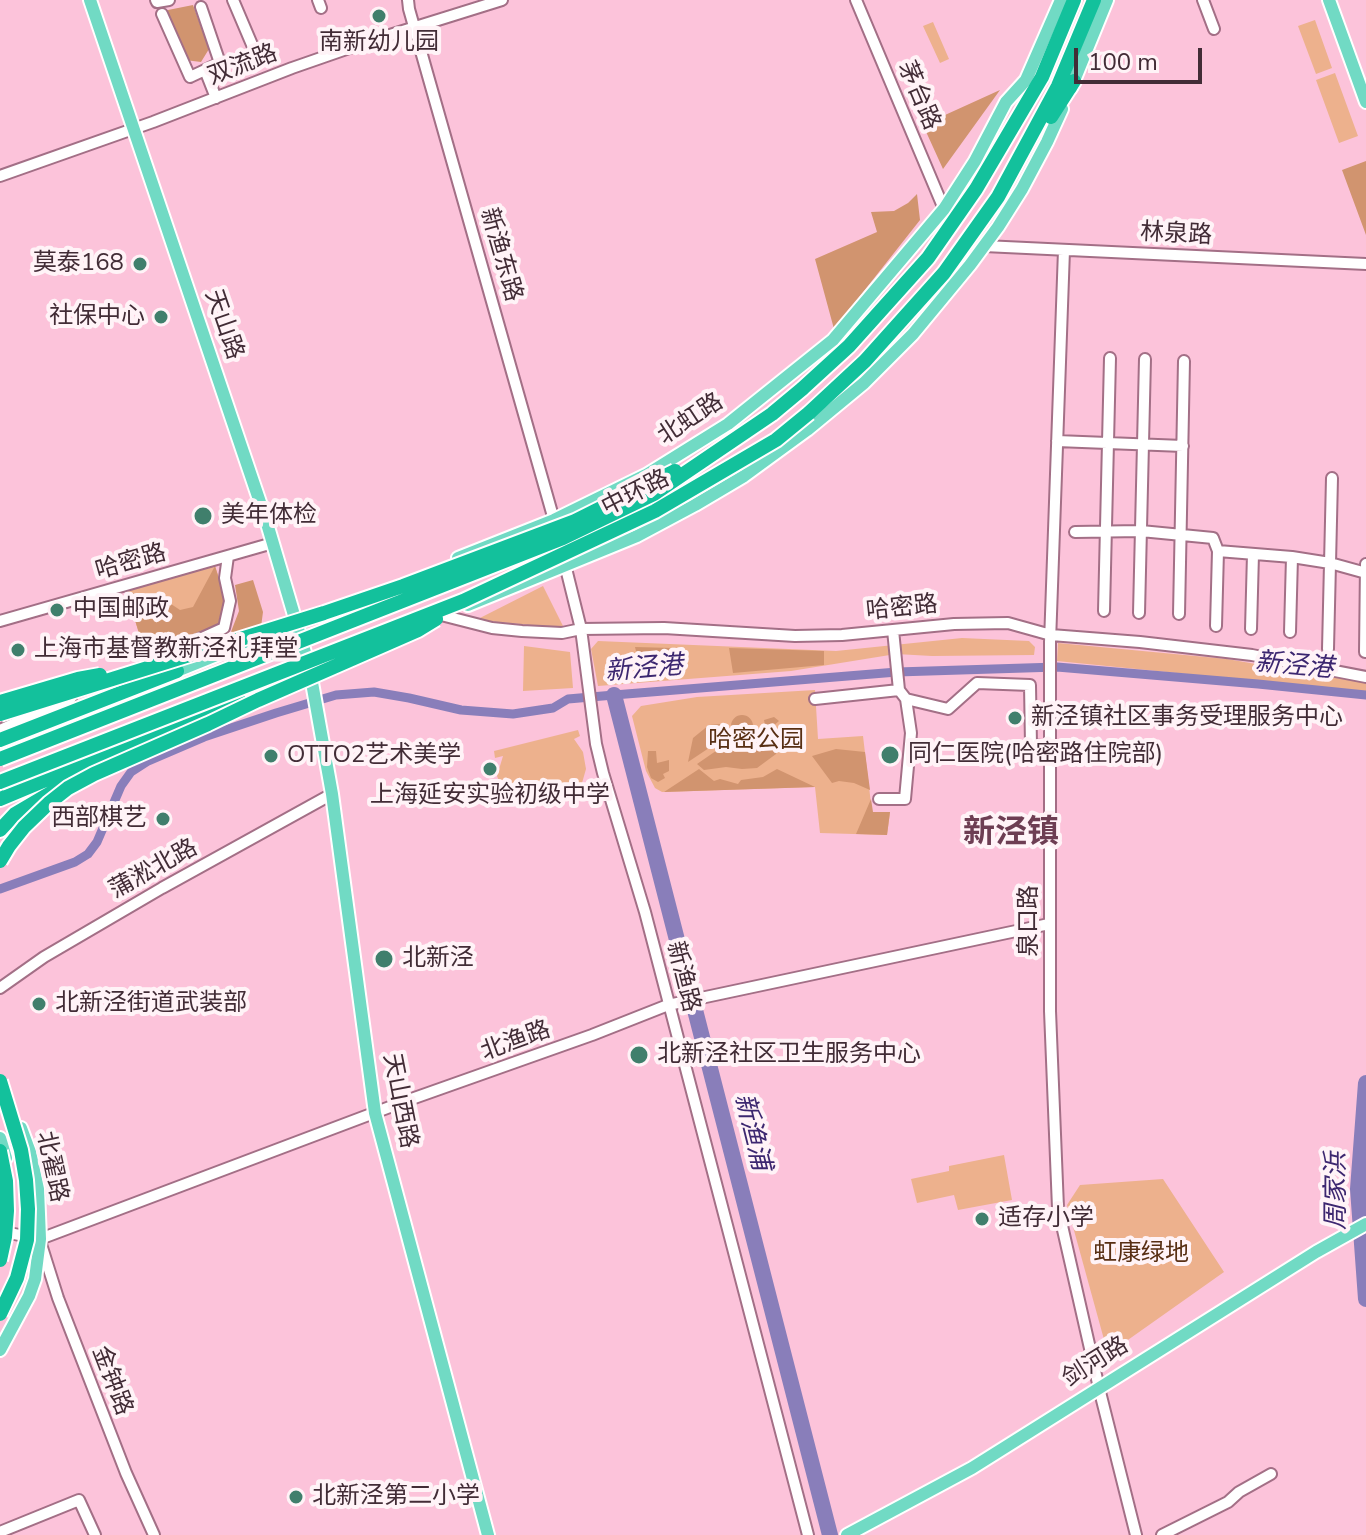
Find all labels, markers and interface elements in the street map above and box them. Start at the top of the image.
marker: 南新幼儿园 [370,7,388,25]
place label: 南新幼儿园 [319,29,439,57]
scale bar [1078,32,1206,82]
street label: 双流路 [204,40,282,92]
text: 100 m [1088,46,1158,78]
street label: 茅台路 [891,57,945,135]
street label: 新渔东路 [473,205,527,305]
street label: 林泉路 [1139,219,1213,251]
place label: 莫泰168 [33,250,124,278]
marker: 莫泰168 [131,255,149,273]
street label: 天山路 [198,286,248,364]
place label: 社保中心 [49,303,145,331]
marker: 社保中心 [152,308,170,326]
street label: 北虹路 [653,388,729,452]
street label: 中环路 [597,465,675,523]
place label: 美年体检 [221,502,317,530]
marker: 美年体检 [192,505,214,527]
street label: 哈密路 [92,539,170,587]
street label: 哈密路 [865,591,939,627]
place label: 中国邮政 [73,596,169,624]
marker: 中国邮政 [48,601,66,619]
place label: 上海市基督教新泾礼拜堂 [34,636,298,664]
marker: 上海市基督教新泾礼拜堂 [9,641,27,659]
water label: 新泾港 [1254,648,1334,686]
water label: 新泾港 [604,651,684,689]
place label: 新泾镇社区事务受理服务中心 [1031,704,1343,732]
marker: 新泾镇社区事务受理服务中心 [1006,709,1024,727]
park label: 哈密公园 [708,727,804,755]
place label: 同仁医院(哈密路住院部) [908,741,1163,769]
place label: OTTO2艺术美学 [287,742,461,770]
marker: 同仁医院(哈密路住院部) [879,744,901,766]
marker: OTTO2艺术美学 [262,747,280,765]
marker: 上海延安实验初级中学 [481,760,499,778]
place label: 上海延安实验初级中学 [370,782,610,810]
place label: 西部棋艺 [51,805,147,833]
marker: 西部棋艺 [154,810,172,828]
district label: 新泾镇 [963,815,1059,853]
street label: 蒲淞北路 [105,834,203,906]
street label: 泉口路 [1016,885,1044,957]
street label: 新渔路 [659,939,705,1015]
place label: 北新泾 [402,945,474,973]
marker: 北新泾 [373,948,395,970]
place label: 北新泾街道武装部 [55,990,247,1018]
marker: 北新泾街道武装部 [30,995,48,1013]
street label: 北渔路 [477,1016,555,1068]
place label: 北新泾社区卫生服务中心 [657,1041,921,1069]
marker: 北新泾社区卫生服务中心 [628,1044,650,1066]
street label: 天山西路 [376,1051,422,1151]
water label: 新渔浦 [726,1090,776,1174]
street label: 北翟路 [29,1129,73,1205]
water label: 周家浜 [1322,1152,1354,1230]
place label: 适存小学 [998,1205,1094,1233]
marker: 适存小学 [973,1210,991,1228]
park label: 虹康绿地 [1093,1240,1189,1268]
street label: 剑河路 [1058,1332,1134,1394]
street label: 金钟路 [85,1342,137,1420]
place label: 北新泾第二小学 [312,1483,480,1511]
marker: 北新泾第二小学 [287,1488,305,1506]

